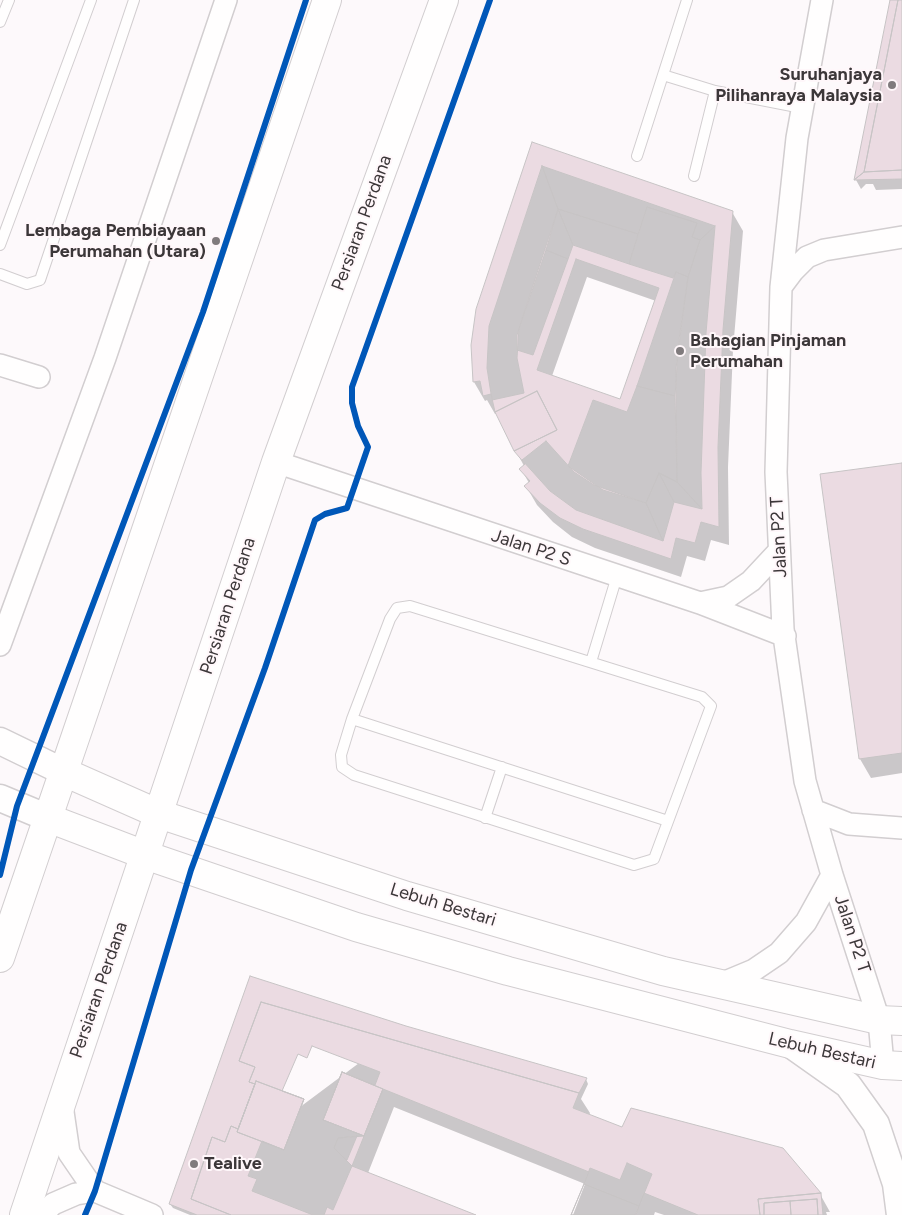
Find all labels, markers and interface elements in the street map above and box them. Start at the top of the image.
place label: Suruhanjaya Pilihanraya Malaysia [715,64,882,106]
marker: Suruhanjaya Pilihanraya Malaysia [886,79,898,91]
street label: Persiaran Perdana [327,152,397,294]
place label: Lembaga Pembiayaan Perumahan (Utara) [25,220,206,262]
marker: Lembaga Pembiayaan Perumahan (Utara) [210,235,222,247]
place label: Bahagian Pinjaman Perumahan [690,330,846,372]
marker: Bahagian Pinjaman Perumahan [674,345,686,357]
street label: Jalan P2 T [766,496,792,578]
street label: Jalan P2 S [489,525,573,571]
street label: Persiaran Perdana [196,535,260,677]
street label: Lebuh Bestari [387,879,499,931]
street label: Jalan P2 T [829,892,875,976]
street label: Persiaran Perdana [66,919,132,1061]
street label: Lebuh Bestari [766,1028,878,1074]
place label: Tealive [204,1153,262,1175]
marker: Tealive [188,1158,200,1170]

